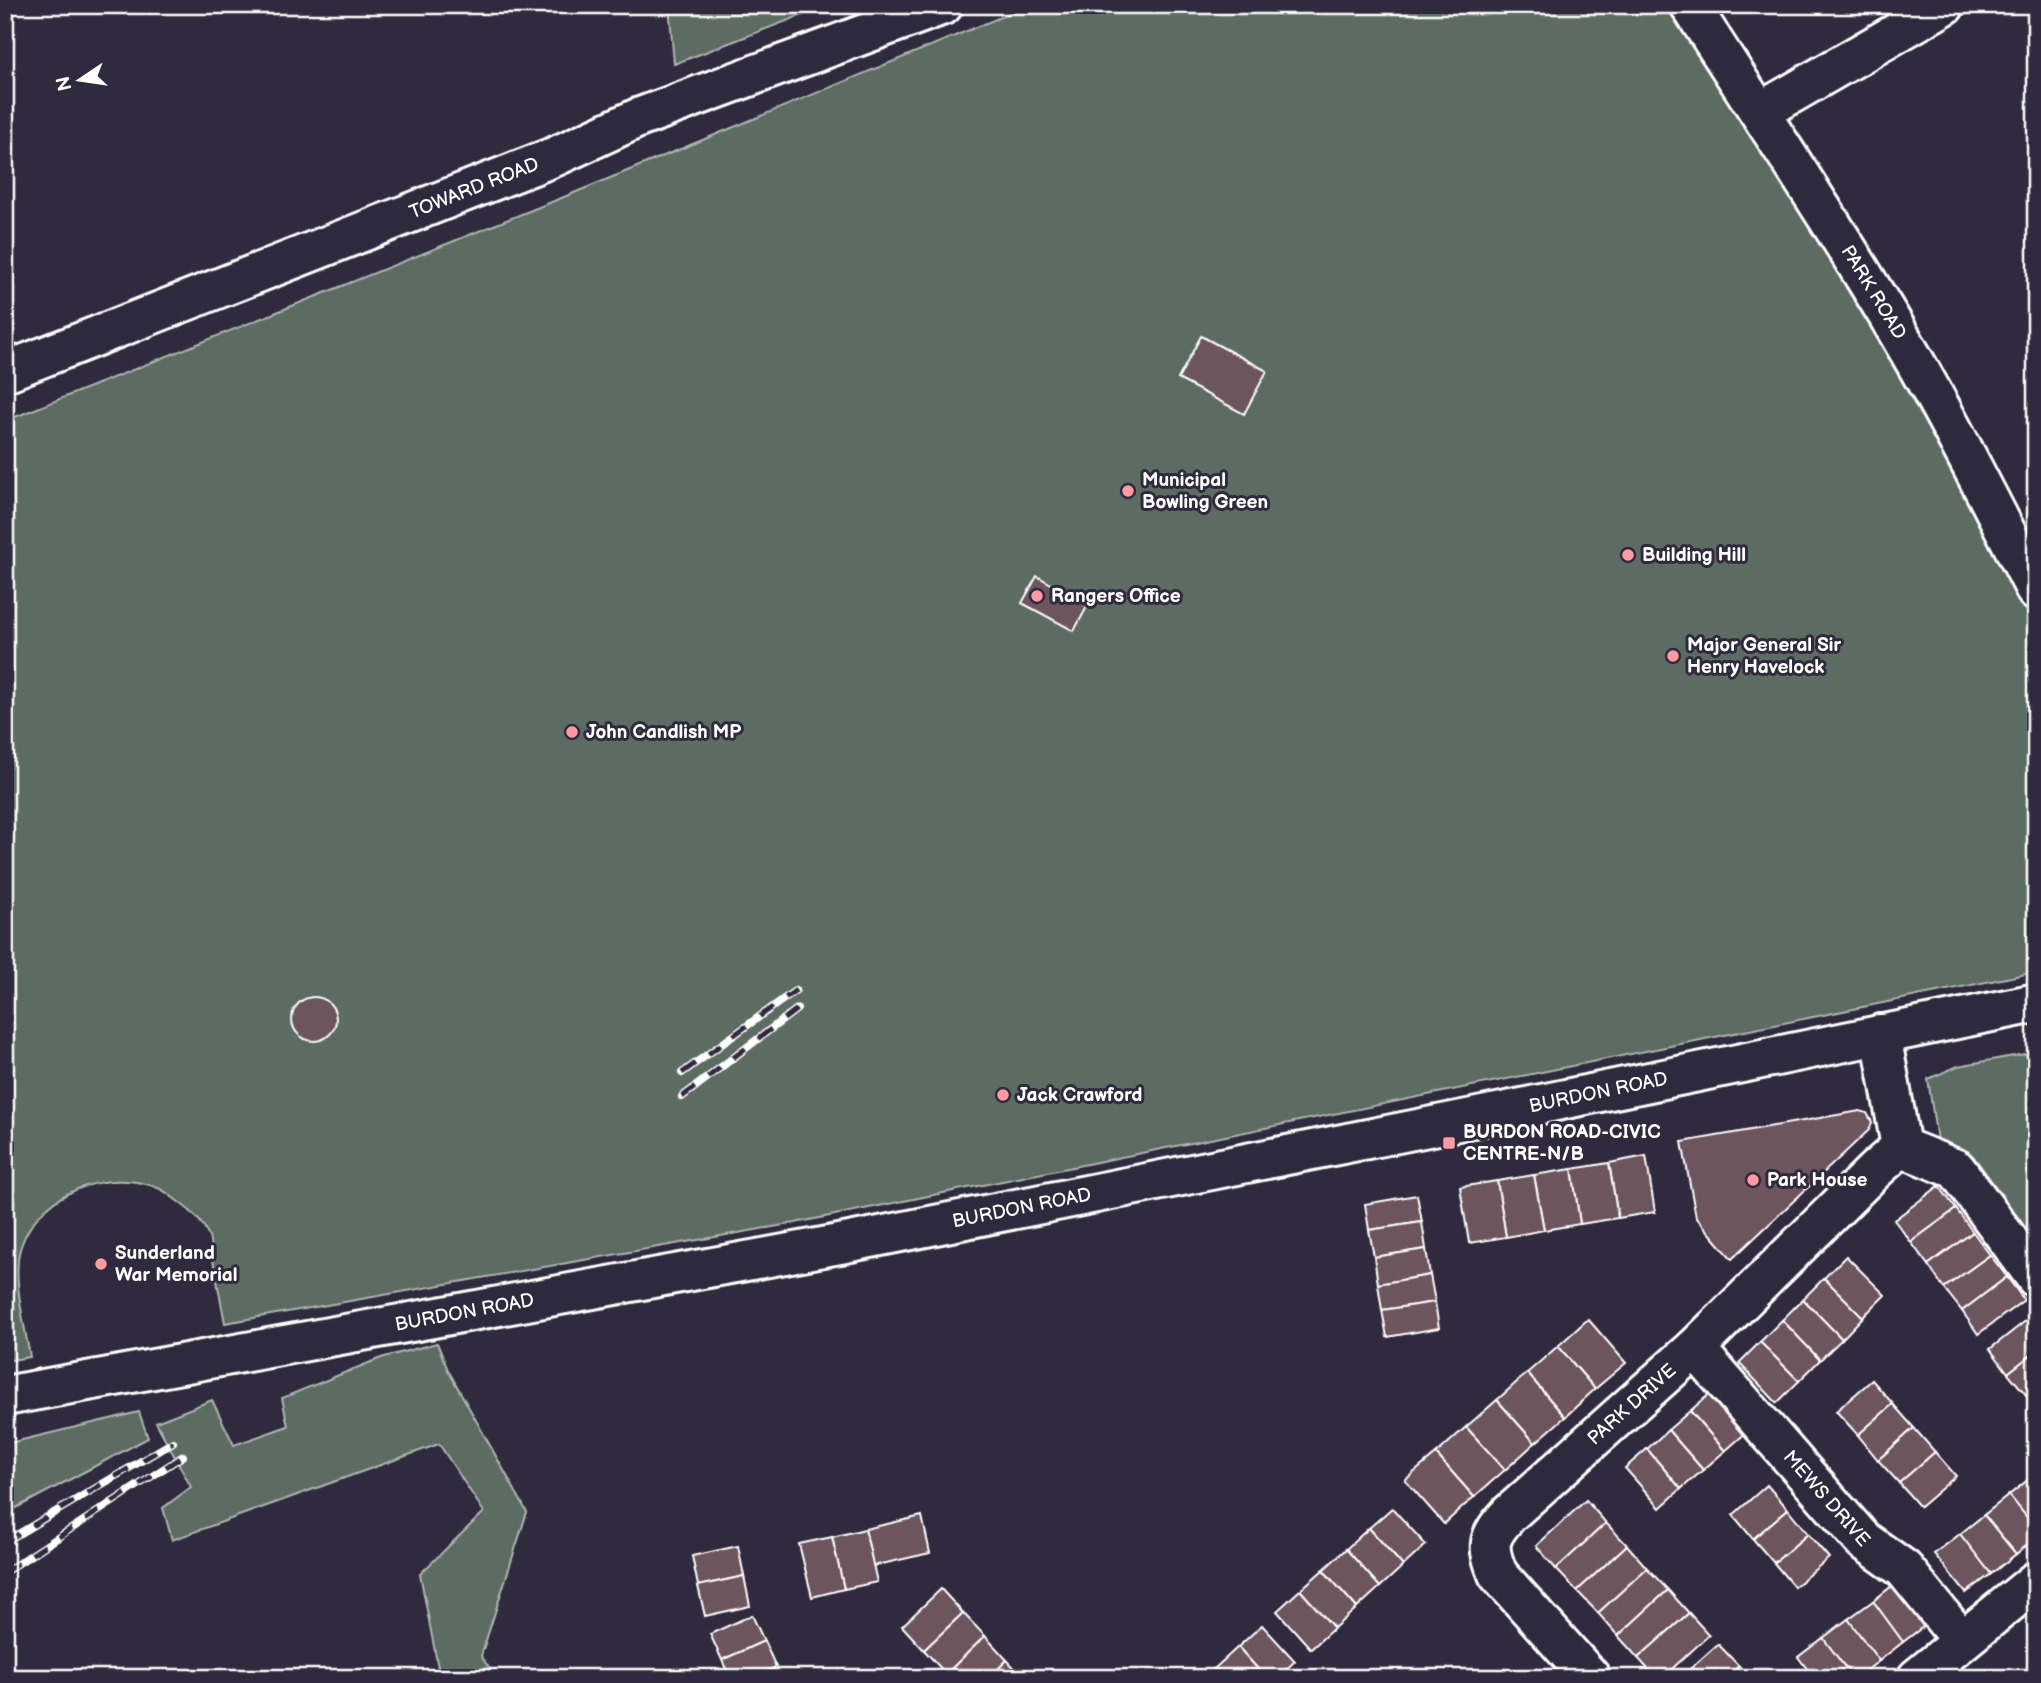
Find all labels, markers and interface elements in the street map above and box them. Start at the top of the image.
north arrow [46,46,116,116]
text: N [52,74,78,93]
street label: TOWARD ROAD [406,152,542,224]
street label: PARK ROAD [1836,241,1911,344]
place label: Municipal Bowling Green [1142,469,1268,514]
marker: Municipal Bowling Green [1120,483,1136,499]
place label: Building Hill [1642,544,1746,567]
marker: Building Hill [1620,547,1636,563]
place label: Rangers Office [1051,585,1181,608]
marker: Rangers Office [1029,588,1045,604]
place label: Major General Sir Henry Havelock [1687,634,1841,679]
marker: Major General Sir Henry Havelock [1665,648,1681,664]
place label: John Candlish MP [586,721,741,744]
marker: John Candlish MP [564,724,580,740]
street label: BURDON ROAD [1527,1067,1670,1118]
place label: Jack Crawford [1017,1084,1142,1107]
marker: Jack Crawford [995,1087,1011,1103]
place label: BURDON ROAD-CIVIC CENTRE-N/B [1463,1121,1661,1166]
marker: BURDON ROAD-CIVIC CENTRE-N/B [1441,1135,1457,1151]
place label: Park House [1767,1169,1868,1192]
marker: Park House [1745,1172,1761,1188]
street label: BURDON ROAD [950,1183,1093,1233]
place label: Sunderland War Memorial [115,1242,237,1287]
marker: Sunderland War Memorial [93,1256,109,1272]
street label: BURDON ROAD [393,1288,536,1336]
street label: PARK DRIVE [1583,1359,1681,1450]
street label: MEWS DRIVE [1778,1446,1875,1551]

